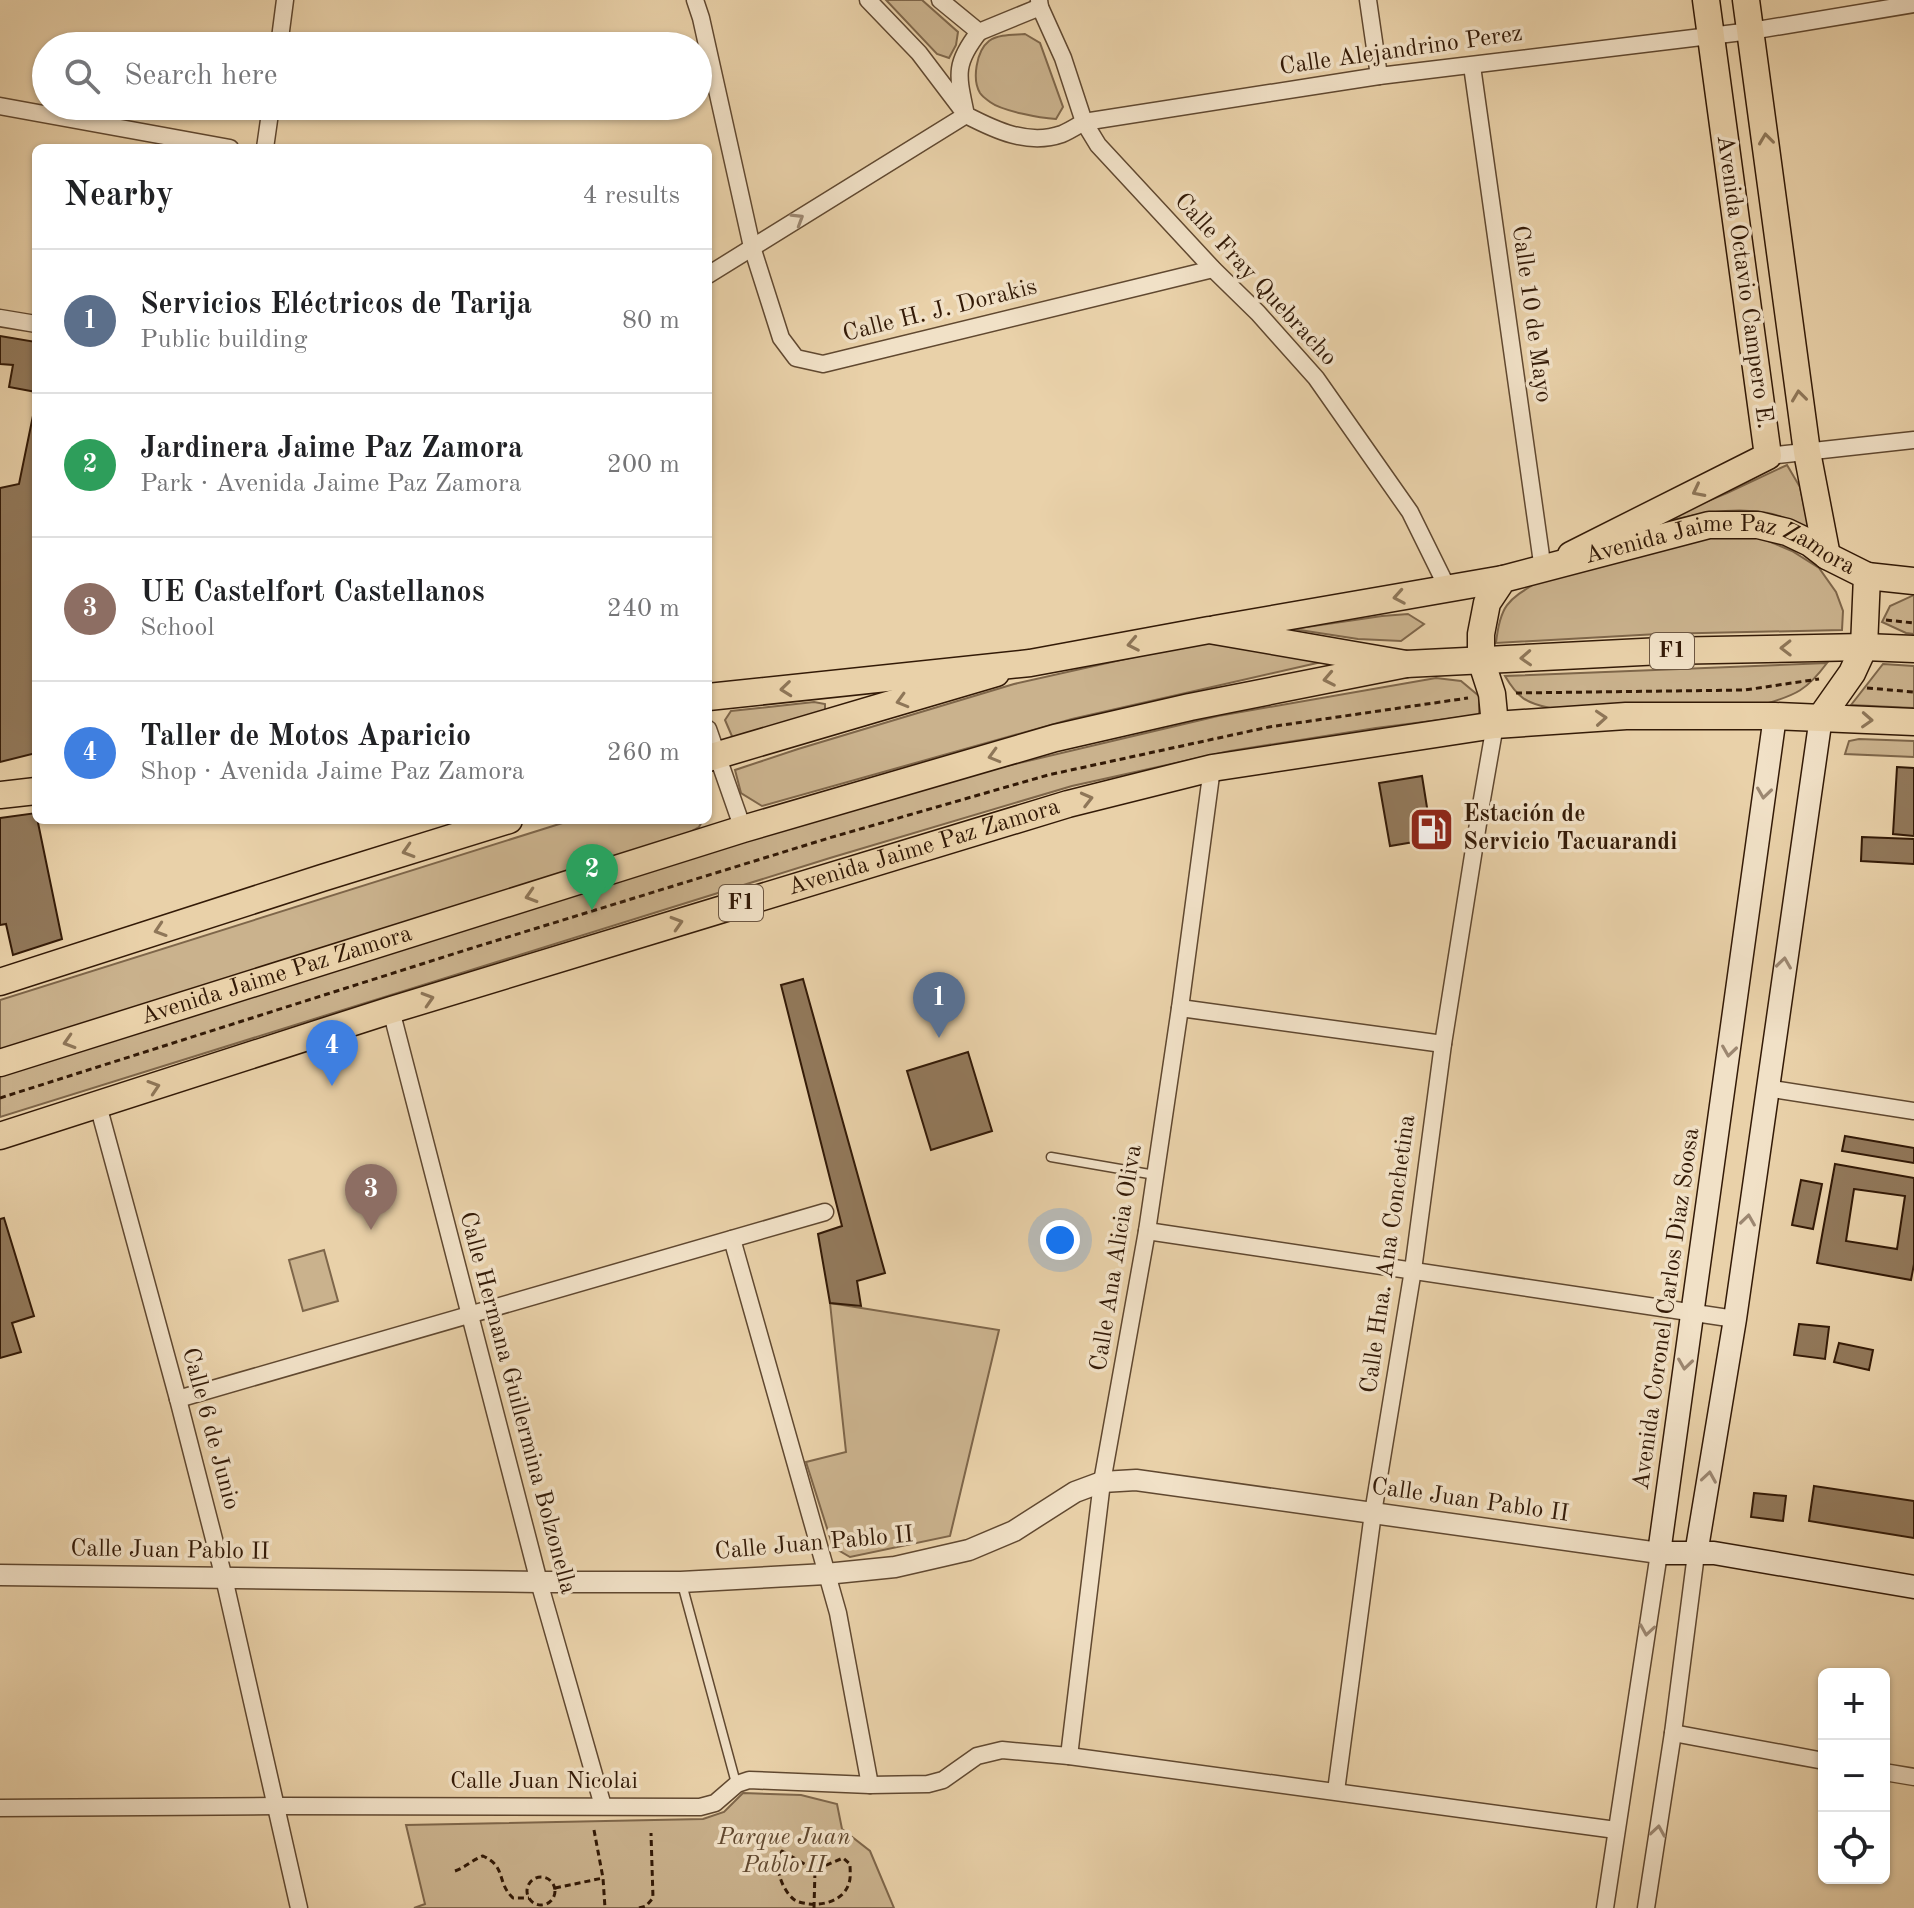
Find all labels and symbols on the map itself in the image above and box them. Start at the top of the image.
street label: Calle Alejandrino Perez [1278,22,1524,80]
one-way arrow [1757,132,1774,145]
street label: Avenida Octavio Campero E. [1711,133,1777,431]
street label: Calle Fray Quebracho [1169,189,1341,371]
one-way arrow [789,213,804,229]
street label: Calle 10 de Mayo [1507,224,1555,404]
street label: Calle H. J. Dorakis [840,275,1040,347]
one-way arrow [1791,389,1808,402]
one-way arrow [1692,481,1707,497]
street label: Avenida Jaime Paz Zamora [1582,513,1859,580]
one-way arrow [1392,588,1406,605]
road number: F1 [1650,633,1694,669]
one-way arrow [1126,635,1139,652]
one-way arrow [1779,640,1792,657]
one-way arrow [1519,649,1532,666]
one-way arrow [1322,670,1336,687]
one-way arrow [779,680,792,697]
one-way arrow [895,692,909,708]
one-way arrow [1595,710,1608,727]
one-way arrow [1861,711,1874,728]
one-way arrow [987,747,1001,763]
one-way arrow [1756,786,1773,800]
one-way arrow [1079,791,1093,808]
street label: Avenida Jaime Paz Zamora [785,795,1063,900]
place label: Estación de Servicio Tacuarandi [1463,803,1677,855]
fuel station icon: Estación de Servicio Tacuarandi [1408,805,1456,853]
one-way arrow [401,842,415,858]
pin: 2 [566,844,618,910]
road number: F1 [719,885,763,921]
one-way arrow [524,887,538,903]
one-way arrow [670,916,684,932]
one-way arrow [154,921,168,937]
street label: Avenida Jaime Paz Zamora [138,922,415,1030]
one-way arrow [1775,956,1792,970]
pin: 1 [913,972,965,1038]
one-way arrow [421,992,435,1008]
pin: 4 [306,1020,358,1086]
one-way arrow [63,1032,77,1048]
one-way arrow [1721,1044,1738,1058]
one-way arrow [147,1080,161,1096]
street label: Calle Hna. Ana Conchetina [1358,1113,1420,1395]
street label: Avenida Coronel Carlos Diaz Soosa [1630,1126,1704,1492]
street label: Calle Ana Alicia Oliva [1087,1143,1147,1373]
pin: 3 [345,1164,397,1230]
street label: Calle Hermana Guillermina Bolzonella [454,1209,580,1597]
one-way arrow [1739,1213,1756,1227]
your location [1040,1220,1080,1260]
street label: Calle 6 de Junio [177,1345,243,1513]
one-way arrow [1677,1357,1694,1371]
one-way arrow [1700,1470,1717,1484]
street label: Calle Juan Pablo II [1370,1475,1570,1527]
street label: Calle Juan Pablo II [714,1523,914,1565]
street label: Calle Juan Pablo II [70,1537,270,1565]
one-way arrow [1639,1624,1656,1637]
street label: Calle Juan Nicolai [450,1770,638,1794]
one-way arrow [1648,1824,1665,1838]
park label: Parque Juan Pablo II [717,1826,851,1878]

